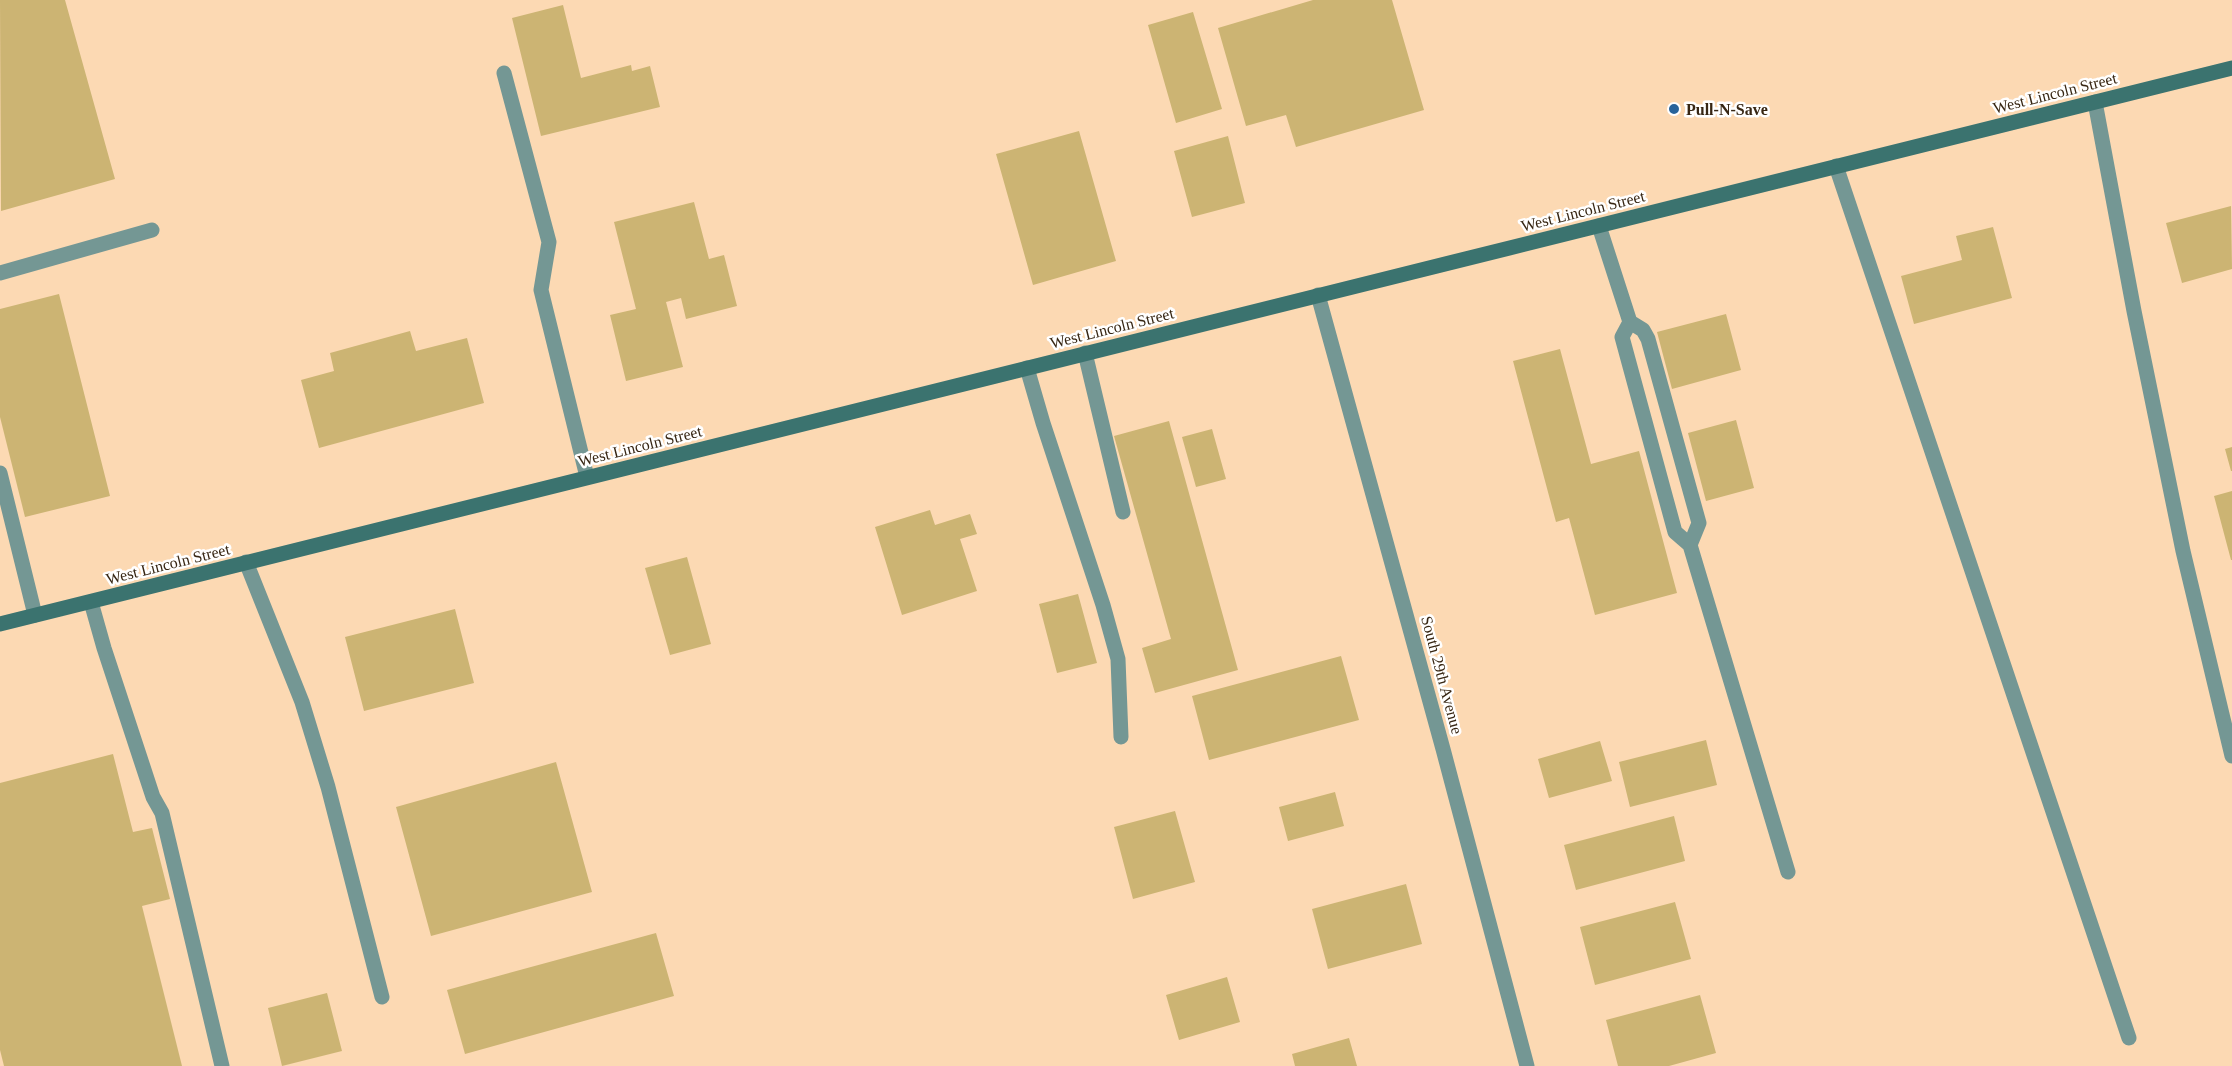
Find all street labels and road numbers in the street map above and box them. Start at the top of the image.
street label: West Lincoln Street [1991,69,2119,117]
street label: West Lincoln Street [1519,187,1647,235]
street label: West Lincoln Street [1048,304,1176,352]
street label: West Lincoln Street [576,422,704,470]
street label: West Lincoln Street [104,540,232,588]
street label: South 29th Avenue [1418,614,1466,736]

